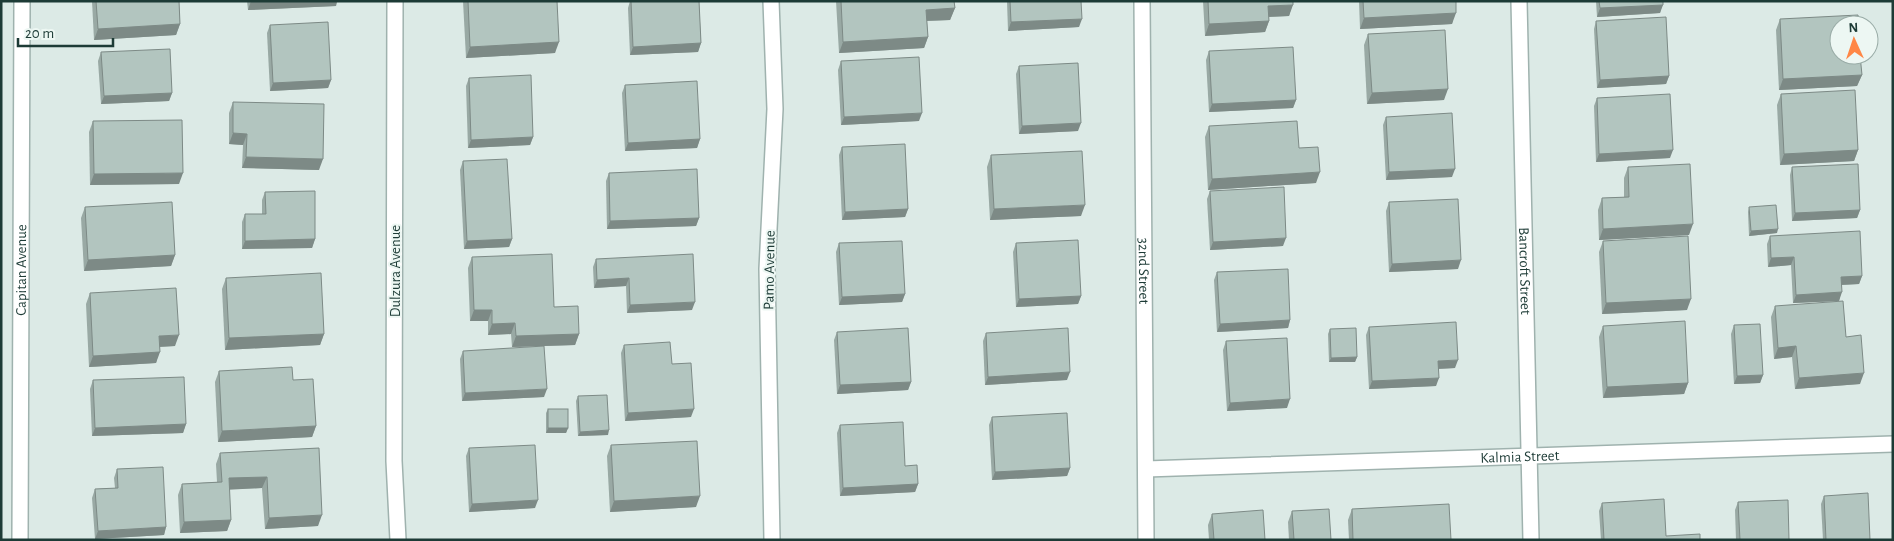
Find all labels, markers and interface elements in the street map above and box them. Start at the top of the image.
scale bar [18,15,112,47]
north arrow [1829,15,1879,65]
text: N [1848,21,1859,35]
text: 20 m [25,26,54,41]
street label: Capitan Avenue [14,224,29,316]
street label: Dulzura Avenue [388,225,403,317]
street label: Bancroft Street [1516,227,1533,315]
street label: Pamo Avenue [761,230,778,310]
street label: 32nd Street [1136,238,1151,304]
street label: Kalmia Street [1480,448,1560,466]

